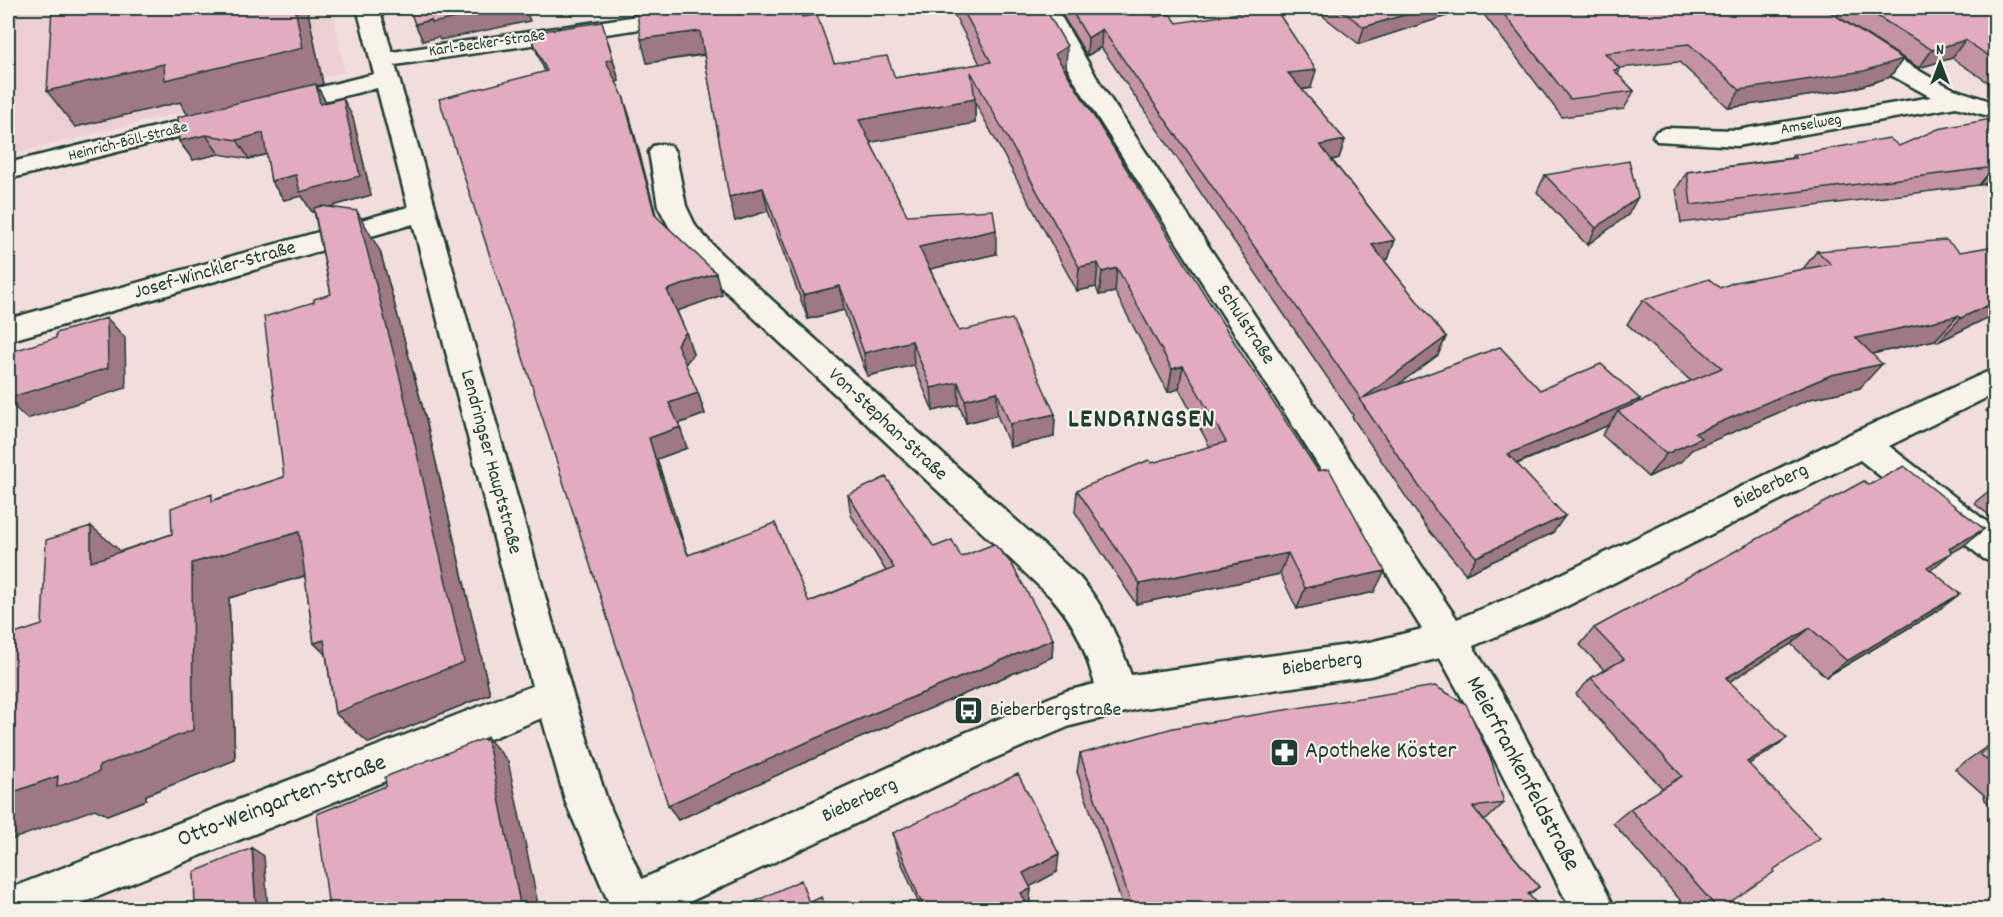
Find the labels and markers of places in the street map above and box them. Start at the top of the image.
bus stop icon: Bieberbergstraße [953,695,985,727]
place label: Bieberbergstraße [990,697,1122,725]
place label: Apotheke Köster [1305,735,1456,769]
pharmacy icon: Apotheke Köster [1268,736,1300,768]

